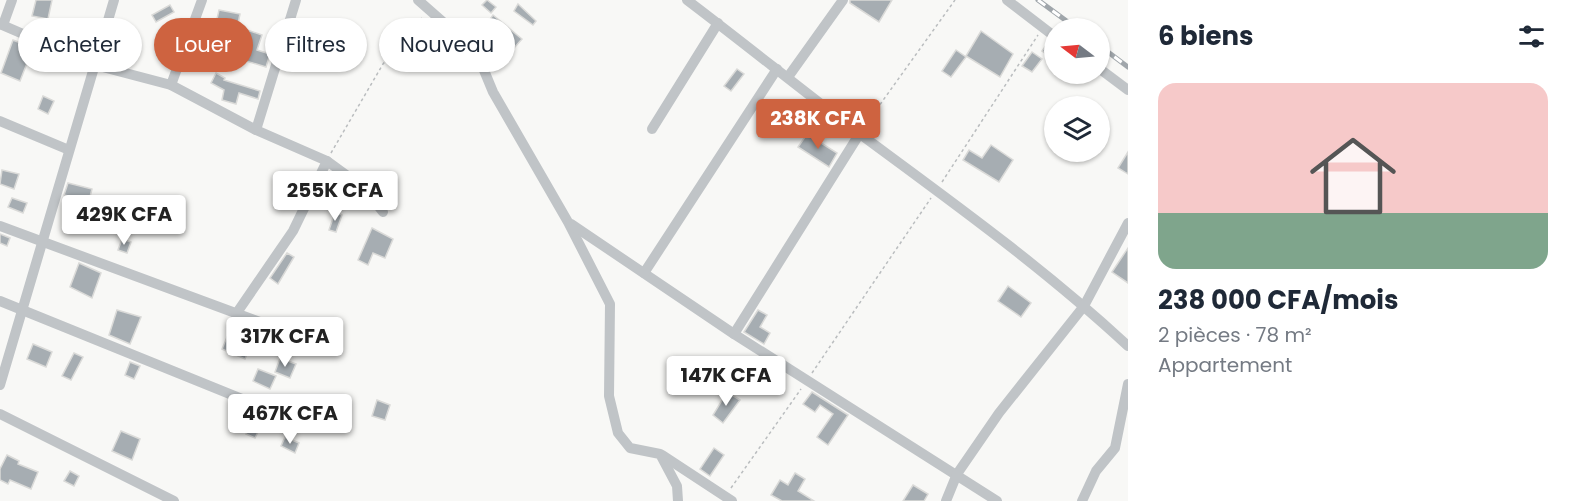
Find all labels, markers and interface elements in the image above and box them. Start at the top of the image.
chip: Acheter [18,18,142,72]
chip: Louer [154,18,253,72]
chip: Filtres [265,18,367,72]
chip: Nouveau [379,18,515,72]
north arrow [1044,18,1110,84]
map controls [1044,18,1110,162]
text: 6 biens [1158,18,1253,54]
icon: filters [1515,20,1548,53]
button: layers [1044,96,1110,162]
pin: 238K CFA [756,99,880,150]
text: 238K CFA [770,104,866,132]
icon: home [1299,122,1407,230]
pin: 255K CFA [273,171,397,222]
text: 255K CFA [287,176,383,204]
pin: 429K CFA [62,195,186,246]
text: 429K CFA [76,200,172,228]
text: 238 000 CFA/mois [1158,282,1399,318]
pin: 317K CFA [223,317,347,368]
text: 2 pièces · 78 m² [1158,321,1312,349]
text: 317K CFA [240,322,330,350]
text: Appartement [1158,351,1292,379]
pin: 147K CFA [664,356,788,407]
text: 147K CFA [681,361,771,389]
pin: 467K CFA [228,394,352,445]
text: 467K CFA [242,399,338,427]

